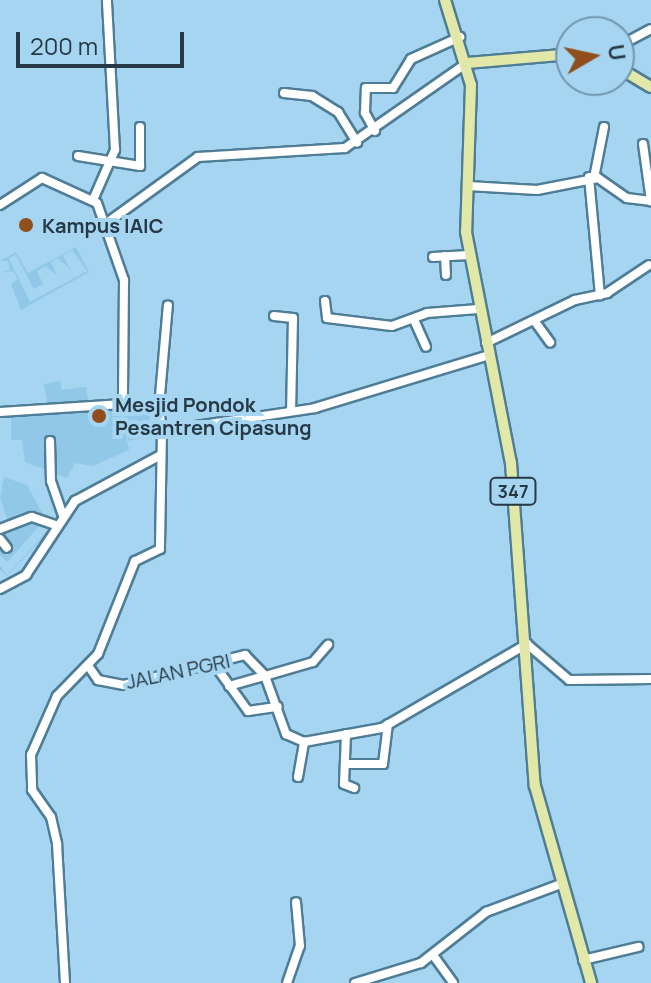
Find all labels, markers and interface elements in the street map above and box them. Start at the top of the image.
scale bar [20,16,188,66]
north arrow [555,16,635,96]
text: 200 m [30,29,98,62]
text: U [601,42,633,63]
place label: Kampus IAIC [42,213,163,237]
marker: Kampus IAIC [17,216,35,234]
place label: Mesjid Pondok Pesantren Cipasung [115,392,312,439]
marker: Mesjid Pondok Pesantren Cipasung [90,407,108,425]
road number: 347 [489,477,537,505]
street label: JALAN PGRI [124,648,232,694]

